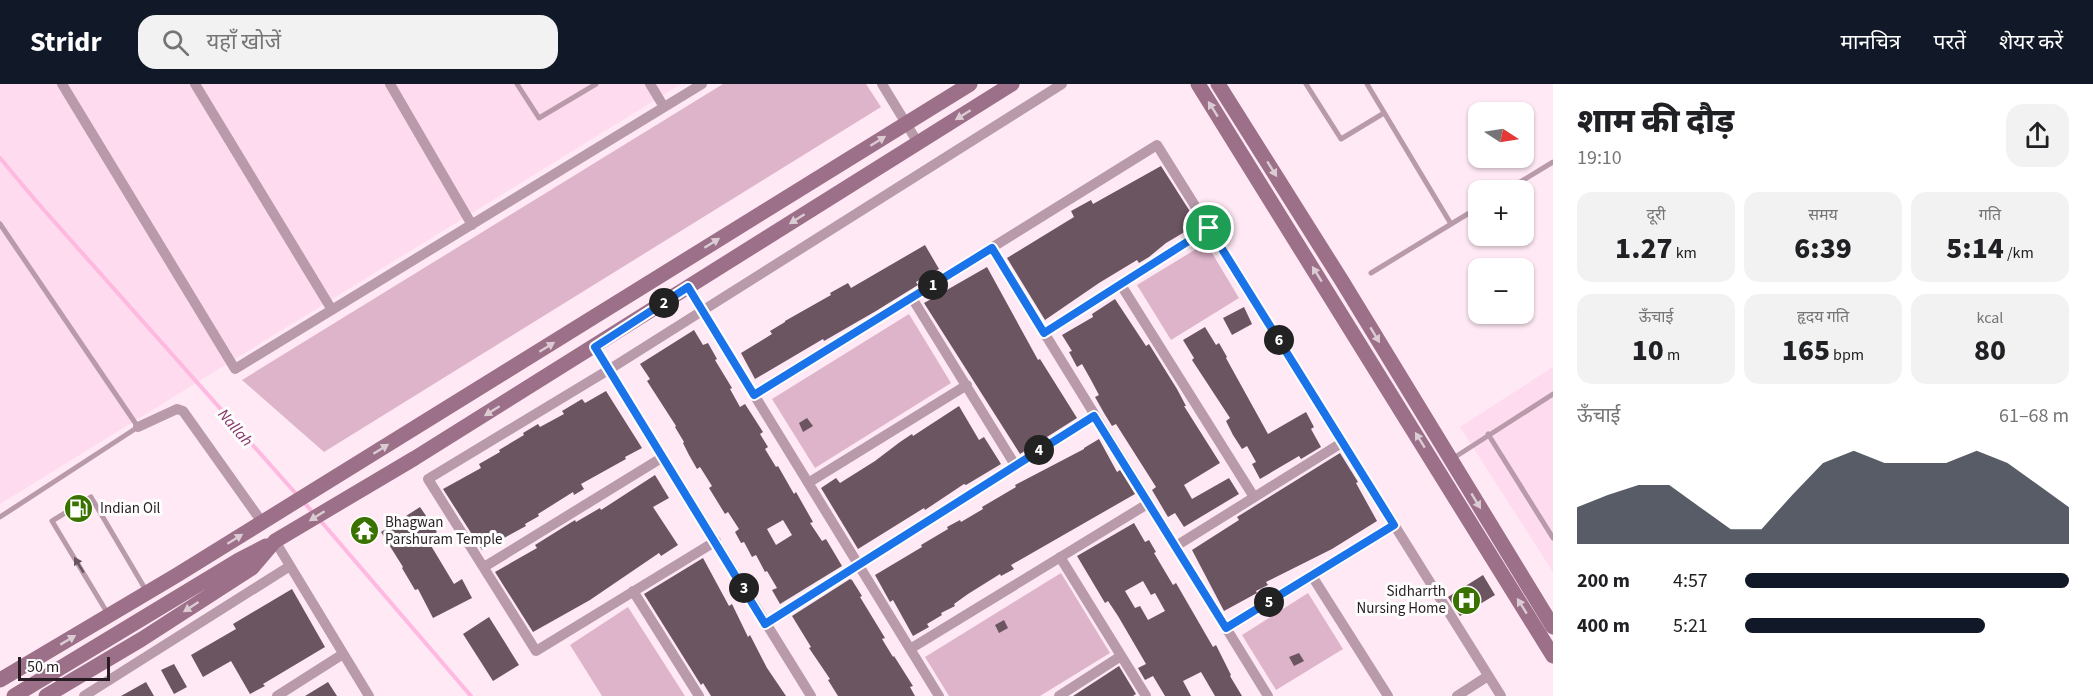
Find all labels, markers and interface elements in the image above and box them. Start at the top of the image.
search box [138,15,558,69]
text: Stridr [30,22,102,62]
icon: search [159,26,192,59]
text: यहाँ खोजें [207,26,281,58]
text: मानचित्र [1841,27,1901,57]
text: परतें [1934,27,1966,57]
text: शेयर करें [1999,27,2063,57]
text: शाम की दौड़ [1577,98,1734,145]
one-way arrow [1208,101,1219,117]
north arrow [1468,102,1534,168]
map controls [1468,102,1534,324]
button: share [2006,104,2069,167]
one-way arrow [955,110,971,121]
one-way arrow [870,135,886,146]
text: 19:10 [1577,144,1622,172]
one-way arrow [1266,161,1277,177]
button: + [1468,180,1534,246]
pin [1183,202,1234,253]
text: दूरी [1646,204,1666,226]
text: समय [1808,204,1838,226]
text: गति [1979,204,2001,226]
icon: arrive [1192,211,1225,244]
one-way arrow [789,213,806,224]
text: 1.27 [1615,227,1672,270]
text: 6:39 [1794,227,1852,270]
text: 5:14 [1946,227,2004,270]
one-way arrow [704,238,721,249]
text: km [1672,242,1697,264]
text: /km [2004,242,2034,264]
button: − [1468,258,1534,324]
one-way arrow [1311,266,1322,282]
pin: 1 [918,270,948,300]
text: 1 [929,274,937,296]
pin: 2 [649,288,679,318]
text: 2 [660,292,668,314]
text: ऊँचाई [1639,306,1673,328]
text: हृदय गति [1797,306,1849,328]
text: kcal [1977,307,2003,329]
pin: 6 [1264,325,1294,355]
one-way arrow [1369,327,1380,343]
text: 6 [1275,329,1283,351]
text: 10 [1632,329,1664,372]
text: 165 [1782,329,1830,372]
text: 80 [1974,329,2006,372]
one-way arrow [539,341,555,352]
text: m [1664,344,1680,366]
text: bpm [1830,344,1864,366]
text: ऊँचाई [1577,402,1620,430]
text: 61–68 m [1999,402,2069,430]
water label: Nallah [213,404,258,451]
one-way arrow [484,405,500,416]
one-way arrow [1414,432,1425,448]
pin: 4 [1024,435,1054,465]
text: 4 [1035,439,1043,461]
one-way arrow [373,443,389,454]
fuel station icon: Indian Oil [63,492,95,524]
one-way arrow [1471,493,1482,509]
place label: Indian Oil [100,498,161,519]
one-way arrow [309,510,325,521]
place label: Bhagwan Parshuram Temple [385,512,503,550]
temple icon: Bhagwan Parshuram Temple [348,515,380,547]
one-way arrow [227,533,243,544]
one-way arrow [74,556,84,573]
text: 200 m [1577,567,1630,595]
text: 4:57 [1673,567,1708,595]
pin: 3 [729,573,759,603]
text: 3 [740,577,748,599]
place label: Sidharrth Nursing Home [1356,581,1446,619]
hospital icon: Sidharrth Nursing Home [1451,584,1483,616]
pin: 5 [1254,587,1284,617]
text: 5 [1265,591,1273,613]
one-way arrow [1517,598,1528,614]
one-way arrow [183,602,199,613]
text: 400 m [1577,612,1630,640]
text: 5:21 [1673,612,1708,640]
one-way arrow [60,634,76,645]
scale bar [18,654,110,682]
text: 50 m [27,656,59,678]

